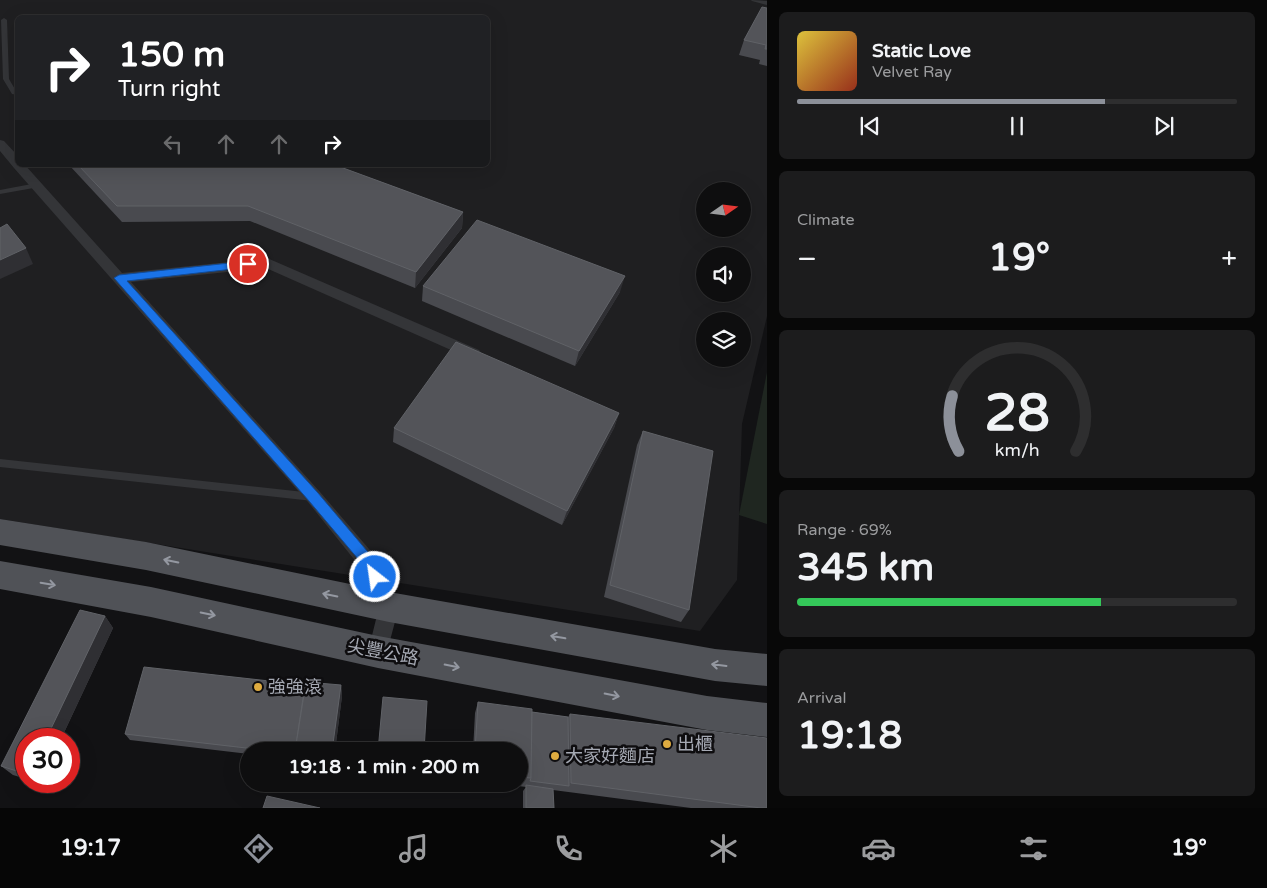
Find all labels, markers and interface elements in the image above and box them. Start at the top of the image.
text: 150 m [118,34,225,76]
icon: right [35,35,100,100]
text: Static Love [872,40,971,62]
text: Velvet Ray [872,62,952,82]
text: Turn right [118,76,220,102]
icon: previous [856,112,884,140]
icon: pause [1003,112,1031,140]
icon: next [1150,112,1178,140]
icon: left [159,130,187,158]
icon: ahead [212,130,240,158]
icon: ahead [265,130,293,158]
icon: right [318,130,346,158]
north arrow [696,182,751,238]
map controls [696,182,751,367]
text: Climate [797,210,855,230]
text: 19° [988,235,1050,281]
text: − [797,242,817,276]
text: + [1221,242,1237,276]
pin [227,243,269,285]
button: sound [696,247,751,302]
icon: arrive [234,250,262,278]
button: layers [696,312,751,367]
text: 28 [984,382,1050,445]
text: km/h [995,440,1039,461]
text: Range · 69% [797,520,892,540]
text: 345 km [797,545,934,591]
position arrow [348,550,400,602]
one-way arrow [163,556,179,565]
one-way arrow [40,579,56,589]
one-way arrow [322,589,338,599]
one-way arrow [199,610,215,620]
one-way arrow [551,632,567,641]
street label: 尖豐公路 [346,634,420,670]
one-way arrow [711,660,727,670]
one-way arrow [444,661,460,671]
place label: 強強滾 [268,676,322,698]
marker: 強強滾 [252,681,264,693]
text: Arrival [797,688,846,708]
one-way arrow [604,691,620,701]
text: 19:18 [797,713,902,759]
speed limit sign: 30 [15,728,80,793]
place label: 出櫃 [677,733,713,755]
marker: 出櫃 [661,738,673,750]
place label: 大家好麵店 [565,745,655,767]
marker: 大家好麵店 [549,750,561,762]
text: 19:18 · 1 min · 200 m [288,756,480,778]
icon: directions [241,831,276,866]
icon: music [396,831,431,866]
icon: phone [551,831,586,866]
icon: climate [706,831,741,866]
icon: car [861,831,896,866]
icon: filters [1016,831,1051,866]
text: 19:17 [60,835,121,861]
text: 19° [1171,835,1207,861]

